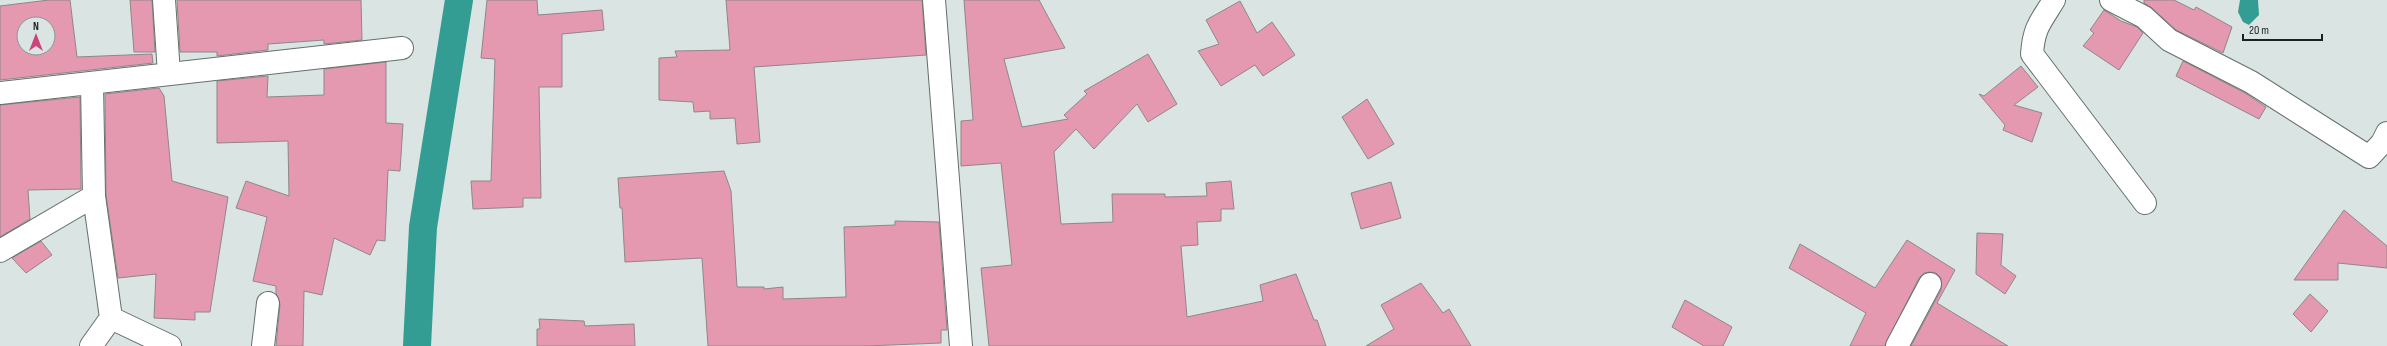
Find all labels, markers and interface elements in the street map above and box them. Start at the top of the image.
north arrow [16,16,56,56]
scale bar [2243,16,2322,42]
text: N [33,20,39,33]
text: 20 m [2249,23,2269,38]

